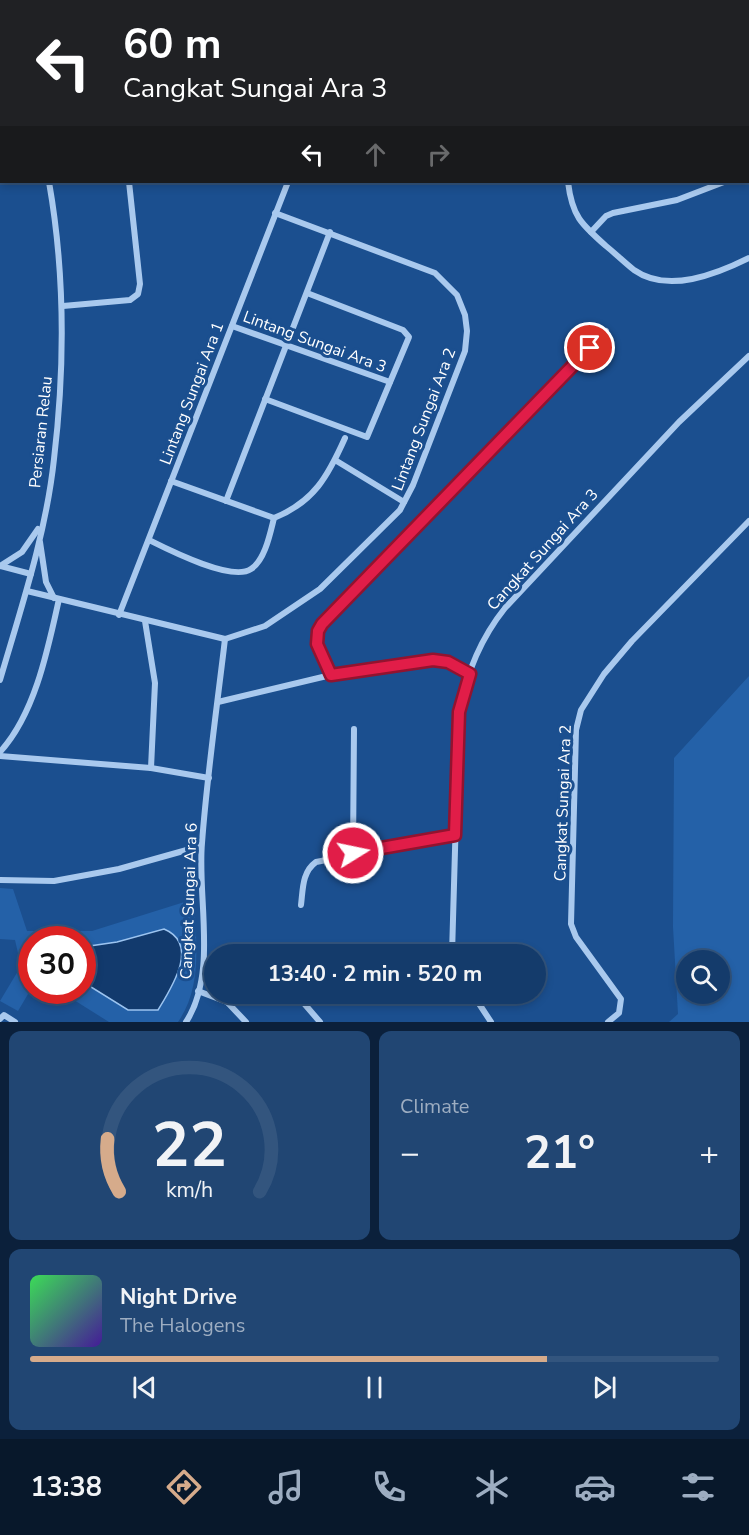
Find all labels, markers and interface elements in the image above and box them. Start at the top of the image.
text: 60 m [123,16,222,73]
icon: left [24,24,102,102]
text: Cangkat Sungai Ara 3 [123,70,387,107]
icon: left [296,138,329,171]
icon: ahead [359,138,392,171]
icon: right [422,138,455,171]
street label: Lintang Sungai Ara 3 [240,306,389,378]
street label: Lintang Sungai Ara 1 [155,319,229,468]
pin [564,322,615,373]
icon: arrive [573,331,606,364]
street label: Lintang Sungai Ara 2 [387,345,461,494]
street label: Persiaran Relau [24,375,58,489]
street label: Cangkat Sungai Ara 3 [482,484,603,615]
street label: Cangkat Sungai Ara 2 [549,724,577,882]
position arrow [321,821,385,885]
street label: Cangkat Sungai Ara 6 [175,822,203,980]
speed limit sign: 30 [18,926,96,1004]
map controls [676,950,730,1004]
button: search [676,950,730,1004]
text: 13:40 · 2 min · 520 m [268,959,482,989]
text: Climate [400,1093,469,1120]
text: 22 [152,1103,227,1188]
text: 21° [524,1123,595,1184]
text: − [400,1131,420,1176]
text: + [699,1131,719,1176]
text: km/h [166,1176,213,1206]
text: Night Drive [120,1282,237,1312]
text: The Halogens [120,1312,245,1339]
icon: previous [128,1371,161,1404]
icon: pause [358,1371,391,1404]
icon: next [588,1371,621,1404]
icon: directions [163,1466,205,1508]
icon: music [265,1466,307,1508]
icon: phone [368,1466,410,1508]
icon: climate [471,1466,513,1508]
icon: car [574,1466,616,1508]
icon: filters [677,1466,719,1508]
text: 13:38 [30,1469,102,1506]

